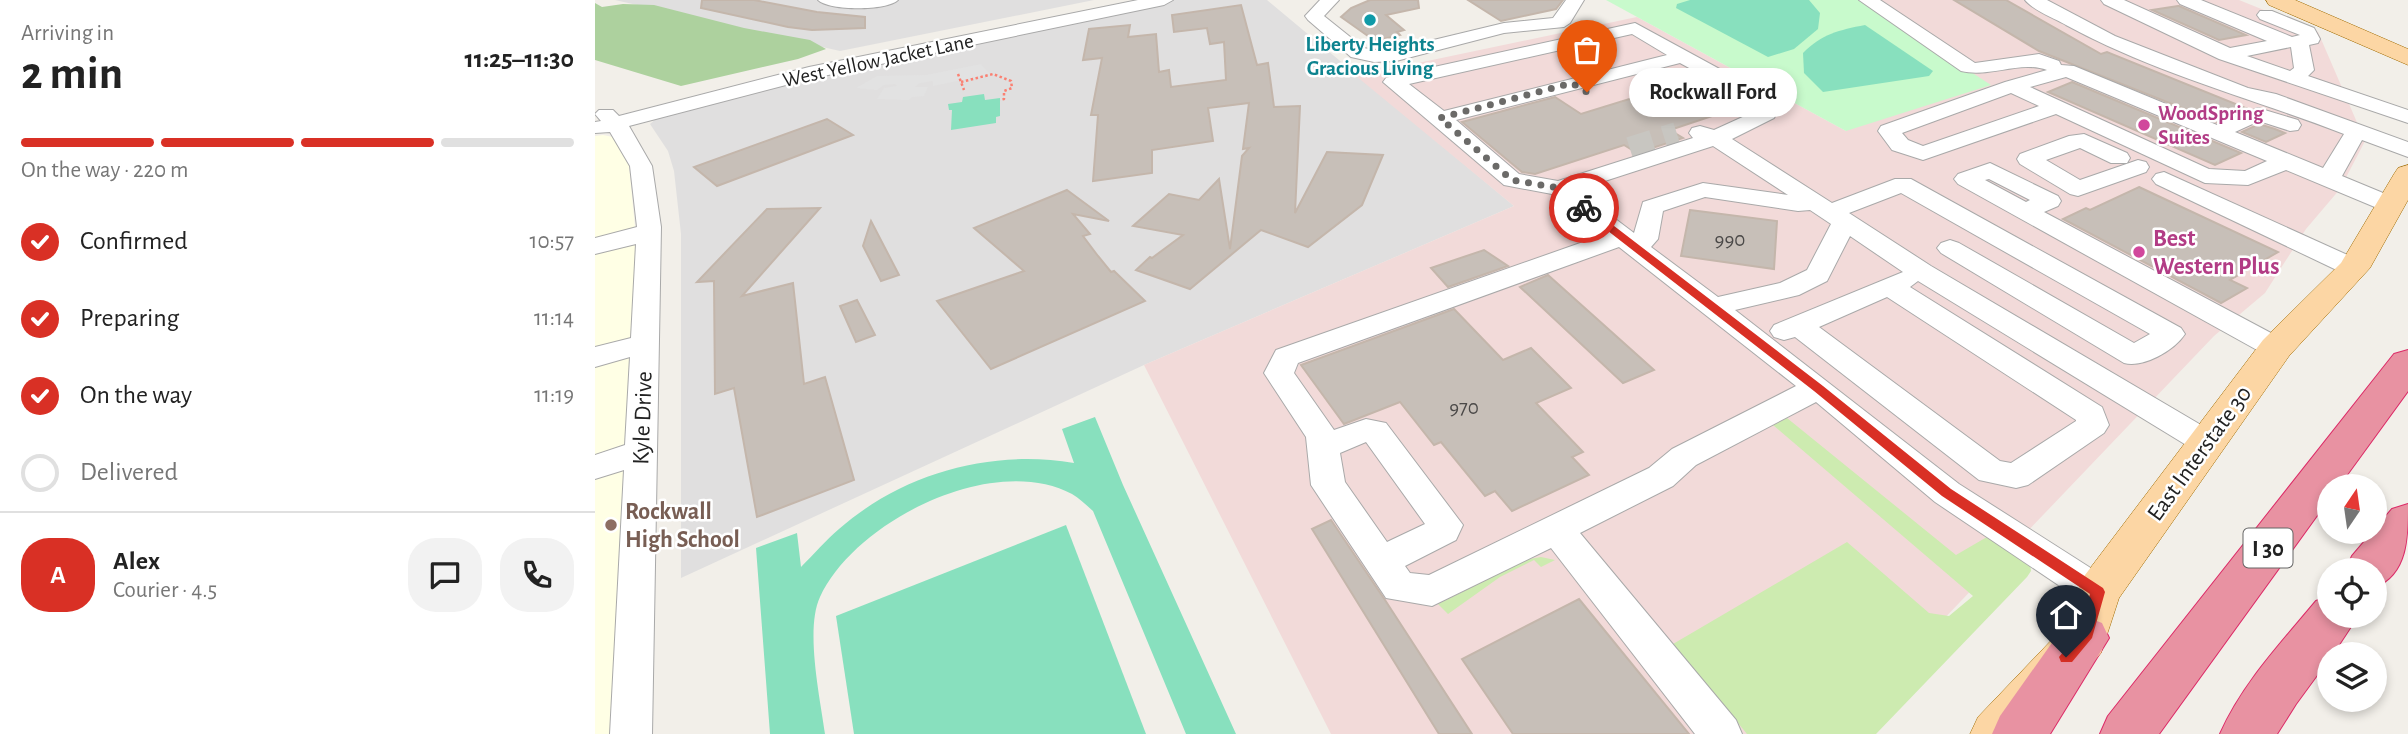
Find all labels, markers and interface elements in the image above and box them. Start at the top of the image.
marker: Liberty Heights Gracious Living [1362,12,1378,28]
pin [1557,20,1617,92]
text: Arriving in [21,22,114,45]
street label: West Yellow Jacket Lane [781,30,975,91]
icon: bag [1568,31,1606,69]
place label: Liberty Heights Gracious Living [1306,34,1434,79]
text: 11:25–11:30 [464,46,574,72]
text: 2 min [21,51,123,97]
callout: Rockwall Ford [1629,68,1797,116]
text: Rockwall Ford [1649,81,1777,104]
place label: WoodSpring Suites [2158,103,2264,148]
marker: WoodSpring Suites [2136,117,2152,133]
text: On the way · 220 m [21,159,188,182]
courier [1549,173,1619,243]
icon: bike [1565,189,1603,227]
icon: check [21,223,59,261]
place label: Best Western Plus [2153,227,2279,279]
text: Confirmed [80,228,188,254]
house number: 990 [1715,229,1745,250]
text: 10:57 [529,230,574,253]
marker: Best Western Plus [2131,244,2147,260]
icon: check [21,300,59,338]
text: Preparing [80,305,179,331]
text: 11:14 [534,307,574,330]
street label: Kyle Drive [629,371,657,465]
icon: check [21,377,59,415]
text: On the way [80,382,192,408]
street label: East Interstate 30 [2143,382,2257,525]
text: 11:19 [534,384,574,407]
house number: 970 [1449,397,1479,418]
text: Delivered [80,459,178,485]
north arrow [2317,474,2387,544]
map controls [2317,474,2387,712]
place label: Rockwall High School [625,500,740,552]
marker: Rockwall High School [603,517,619,533]
road number: I 30 [2243,528,2293,568]
button: chat [408,538,482,612]
button: phone [500,538,574,612]
text: Alex [113,548,160,574]
button: locate [2317,558,2387,628]
text: A [50,562,66,588]
text: Courier · 4.5 [113,579,217,602]
pin [2036,585,2096,657]
icon: home [2047,596,2085,634]
button: layers [2317,642,2387,712]

